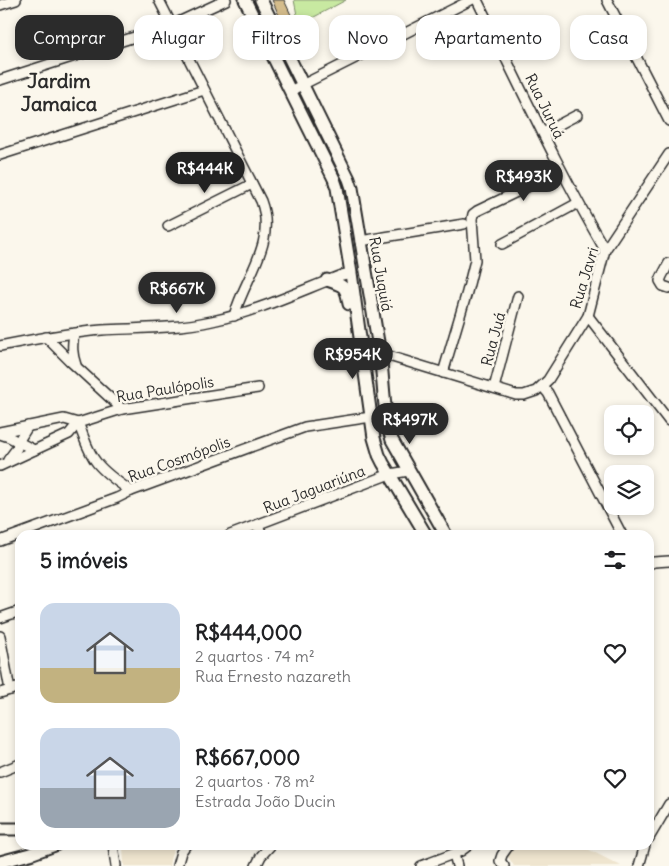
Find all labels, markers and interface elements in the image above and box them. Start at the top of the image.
chip: Comprar [15,15,124,60]
chip: Alugar [134,15,223,60]
chip: Filtros [233,15,319,60]
chip: Novo [329,15,406,60]
chip: Apartamento [416,15,560,60]
chip: Casa [570,15,647,60]
district label: Jardim Jamaica [21,68,98,116]
street label: Rua Juruá [521,70,569,142]
pin: R$444K [164,152,246,194]
text: R$444K [177,158,233,178]
pin: R$493K [483,160,565,202]
text: R$493K [496,166,552,186]
street label: Rua Juquiá [365,235,397,313]
street label: Rua Javri [566,245,602,311]
pin: R$667K [136,272,218,314]
text: R$667K [149,278,205,298]
street label: Rua Juá [477,309,509,368]
pin: R$954K [312,338,394,380]
text: R$954K [325,344,381,364]
street label: Rua Paulópolis [115,372,215,406]
pin: R$497K [369,402,451,445]
map controls [604,405,654,515]
button: locate [604,405,654,455]
text: R$497K [382,409,438,429]
street label: Rua Cosmópolis [125,432,233,486]
street label: Rua Jaguariúna [260,461,368,517]
button: layers [604,465,654,515]
icon: filters [601,546,629,574]
text: 5 imóveis [40,547,128,574]
text: R$444,000 [195,619,302,646]
icon: home [80,623,140,683]
icon: heart [601,639,629,667]
text: 2 quartos · 74 m² [195,646,315,666]
text: Rua Ernesto nazareth [195,666,351,686]
text: R$667,000 [195,744,300,771]
icon: home [80,748,140,808]
icon: heart [601,764,629,792]
text: 2 quartos · 78 m² [195,771,315,791]
text: Estrada João Ducin [195,791,335,811]

